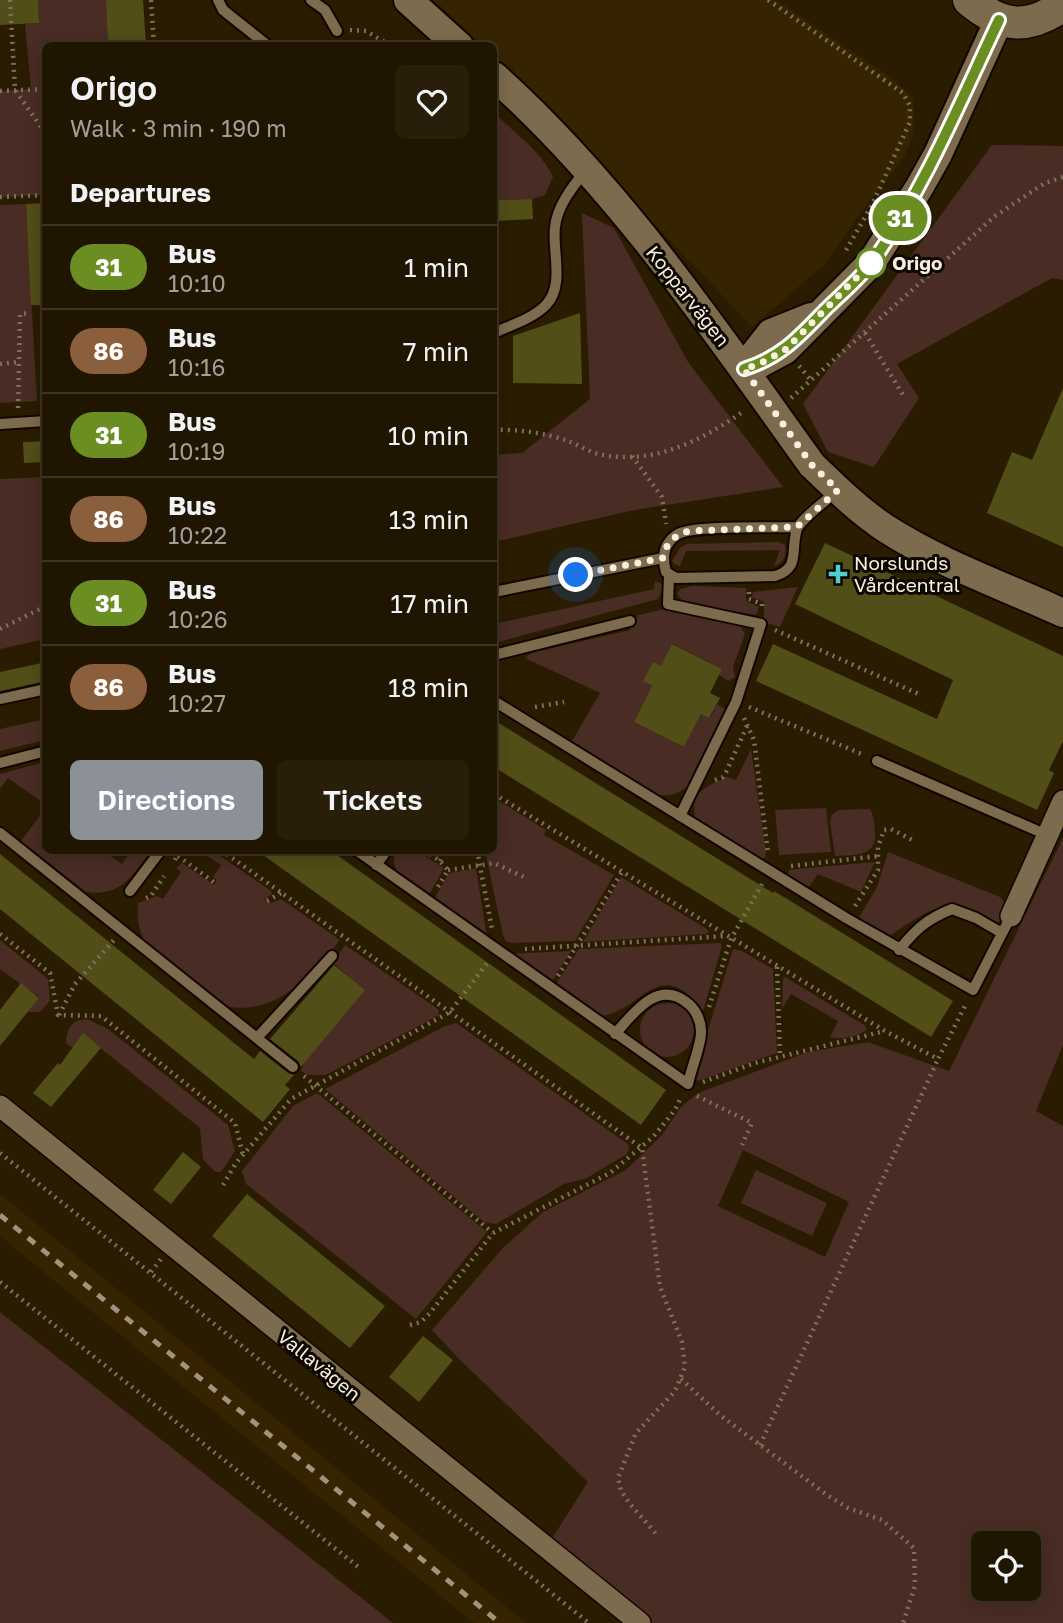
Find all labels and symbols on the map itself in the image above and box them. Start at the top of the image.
line badge: 31 [869,195,932,241]
street label: Kopparvägen [642,241,735,351]
marker: Origo [856,248,886,278]
place label: Origo [892,251,942,274]
place label: Norslunds Vårdcentral [854,551,960,596]
your location [558,557,593,592]
marker: Norslunds Vårdcentral [828,564,848,584]
street label: Vallavägen [273,1324,366,1405]

